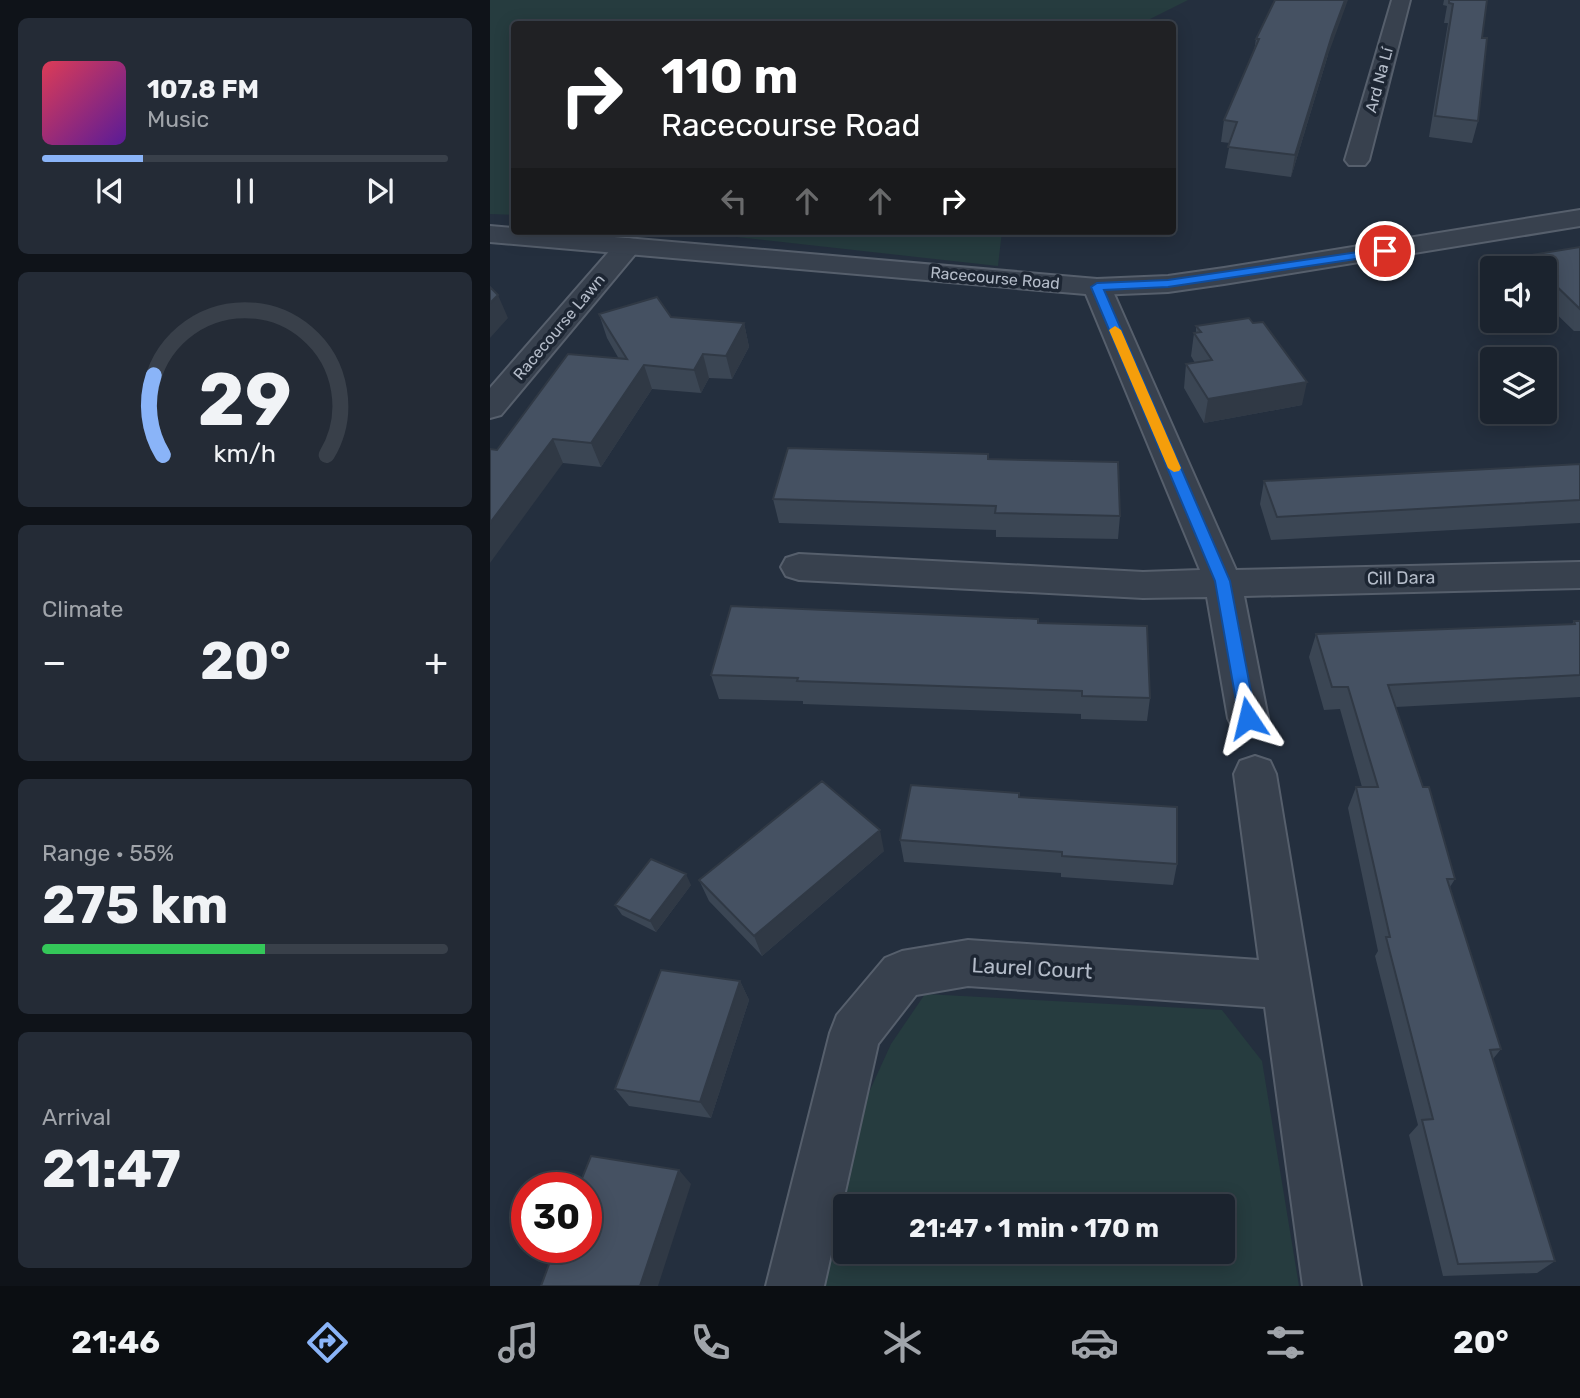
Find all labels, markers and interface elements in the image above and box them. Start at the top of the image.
street label: Ard Na Lí [1361,44,1397,115]
text: 110 m [661,47,798,105]
icon: right [546,49,637,140]
text: 107.8 FM [147,74,259,105]
text: Music [147,105,209,133]
text: Racecourse Road [661,106,921,144]
icon: previous [91,172,129,210]
icon: pause [226,172,264,210]
icon: next [361,172,399,210]
icon: left [715,182,753,220]
icon: ahead [788,182,826,220]
icon: ahead [861,182,899,220]
icon: right [934,182,972,220]
pin [1355,221,1415,281]
icon: arrive [1366,232,1404,270]
map controls [1480,256,1557,424]
button: sound [1480,256,1557,333]
street label: Racecourse Road [930,263,1060,293]
street label: Racecourse Lawn [509,270,609,384]
button: layers [1480,347,1557,424]
text: 29 [198,358,292,444]
text: km/h [214,439,276,468]
street label: Cill Dara [1367,566,1435,590]
text: Climate [42,595,123,623]
text: 20° [200,630,291,692]
text: − [42,639,67,685]
text: + [424,639,448,685]
position arrow [1211,681,1285,755]
text: Range · 55% [42,839,174,867]
text: 275 km [42,874,228,936]
street label: Laurel Court [971,952,1093,984]
text: Arrival [42,1103,111,1131]
text: 21:47 [42,1138,181,1200]
speed limit sign: 30 [511,1172,602,1263]
text: 21:47 · 1 min · 170 m [909,1213,1159,1244]
icon: directions [303,1318,352,1367]
icon: music [494,1318,543,1367]
icon: phone [686,1318,735,1367]
icon: climate [878,1318,927,1367]
icon: car [1070,1318,1119,1367]
icon: filters [1261,1318,1310,1367]
text: 21:46 [71,1323,160,1361]
text: 20° [1453,1323,1509,1361]

